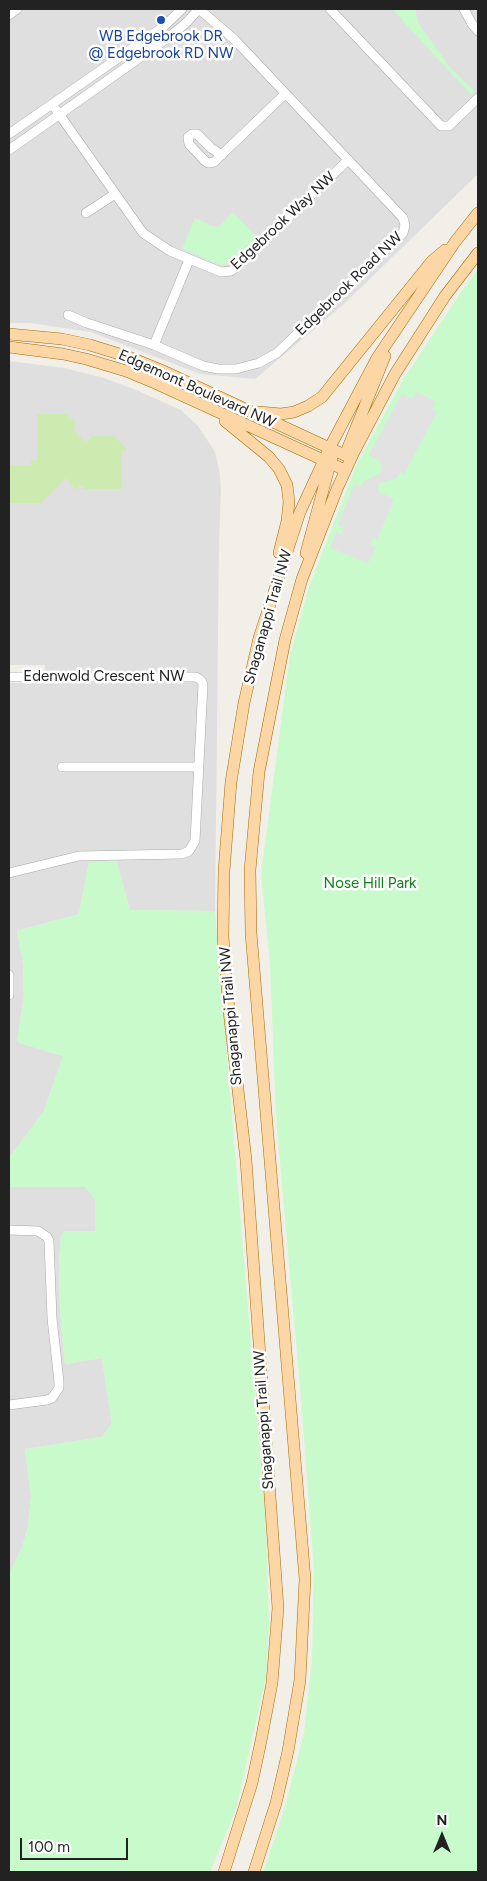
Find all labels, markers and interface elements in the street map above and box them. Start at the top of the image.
marker: WB Edgebrook DR @ Edgebrook RD NW [155,14,167,26]
place label: WB Edgebrook DR @ Edgebrook RD NW [89,28,233,63]
street label: Edgebrook Way NW [227,168,339,274]
street label: Edgebrook Road NW [292,229,406,339]
street label: Edgemont Boulevard NW [116,346,278,432]
street label: Shaganappi Trail NW [240,548,296,686]
street label: Edenwold Crescent NW [23,668,185,686]
park label: Nose Hill Park [324,875,416,893]
street label: Shaganappi Trail NW [216,946,246,1086]
street label: Shaganappi Trail NW [250,1350,278,1490]
north arrow [417,1811,467,1861]
text: N [437,1812,447,1829]
scale bar [22,1828,130,1860]
text: 100 m [28,1838,70,1856]

